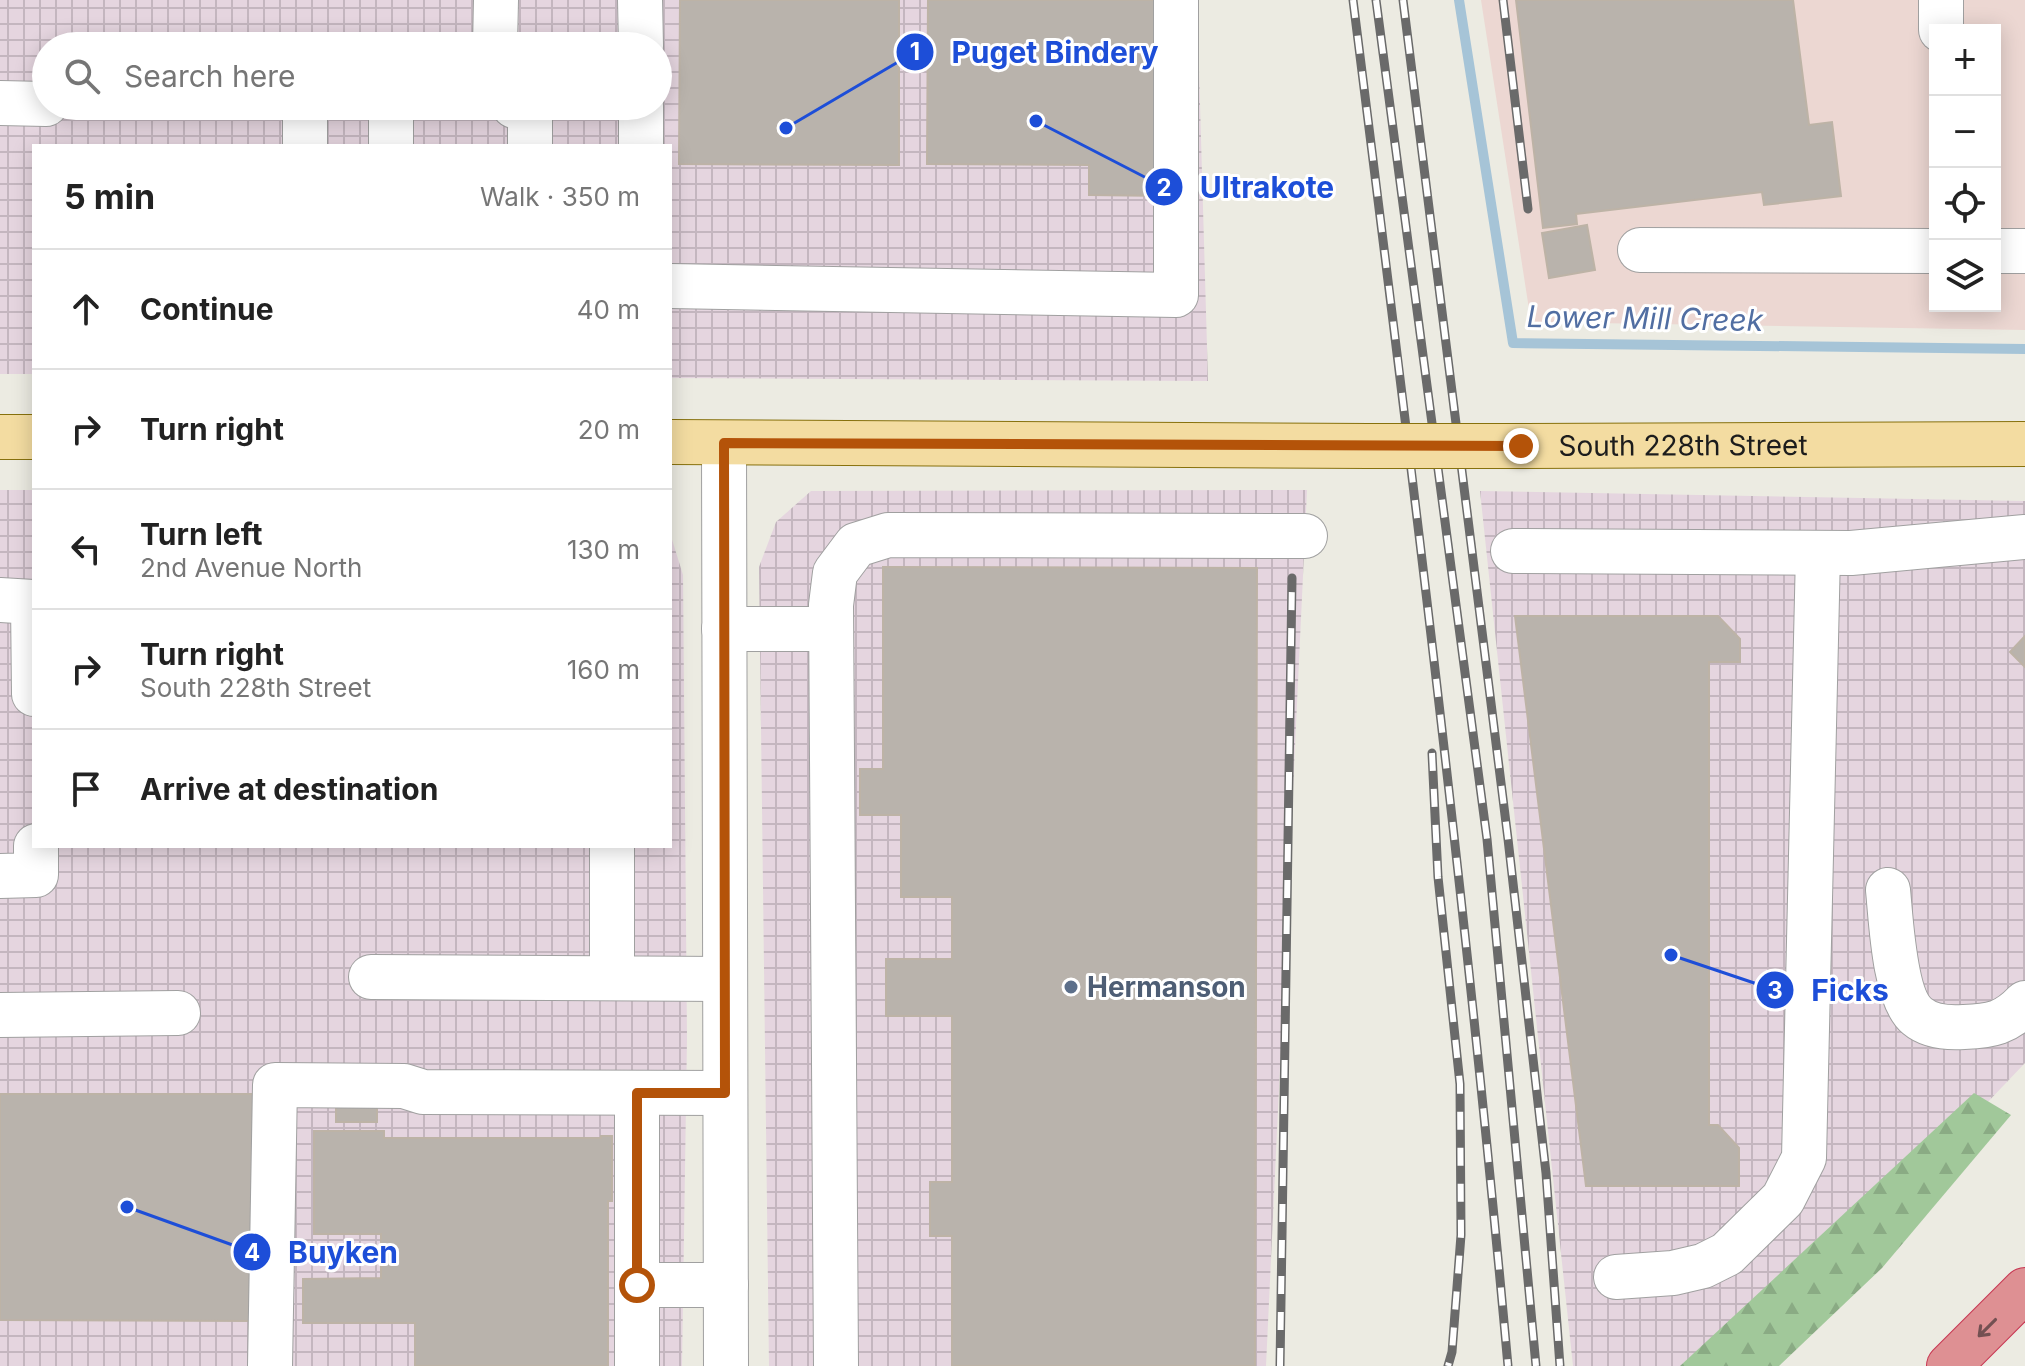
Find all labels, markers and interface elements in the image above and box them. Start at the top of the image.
map controls [1929,24,2001,312]
button: + [1929,24,2001,96]
callout: Puget Bindery [895,25,1174,79]
search box [32,32,672,120]
text: Puget Bindery [951,34,1159,70]
text: 1 [910,37,920,66]
icon: search [60,54,104,98]
text: Search here [124,58,296,94]
button: − [1929,96,2001,168]
callout: Ultrakote [1144,160,1350,214]
button: locate [1929,168,2001,240]
text: Ultrakote [1200,169,1334,205]
text: 2 [1156,173,1172,202]
text: 5 min [64,176,155,217]
text: Walk · 350 m [480,181,640,212]
button: layers [1929,240,2001,312]
icon: ahead [64,287,108,331]
text: Continue [140,291,274,327]
text: 40 m [577,294,640,325]
water label: Lower Mill Creek [1526,298,1764,338]
icon: right [64,407,108,451]
text: Turn right [140,411,284,447]
text: 20 m [578,414,640,445]
route end [1503,428,1539,464]
street label: South 228th Street [1558,428,1808,463]
text: Turn left [140,516,262,552]
icon: left [64,527,108,571]
text: 130 m [567,534,640,565]
text: 2nd Avenue North [140,552,362,583]
text: Turn right [140,636,284,672]
icon: right [64,647,108,691]
text: 160 m [567,654,640,685]
text: South 228th Street [140,672,371,703]
icon: arrive [64,767,108,811]
text: Arrive at destination [140,771,438,807]
callout: Ficks [1755,963,1904,1017]
place label: Hermanson [1087,970,1246,1004]
text: Ficks [1811,972,1889,1008]
text: 3 [1767,976,1783,1005]
marker: Hermanson [1062,978,1080,996]
callout: Buyken [232,1225,414,1279]
text: Buyken [288,1234,398,1270]
text: 4 [244,1238,260,1267]
route start [619,1267,655,1303]
one-way arrow [1978,1318,1997,1337]

